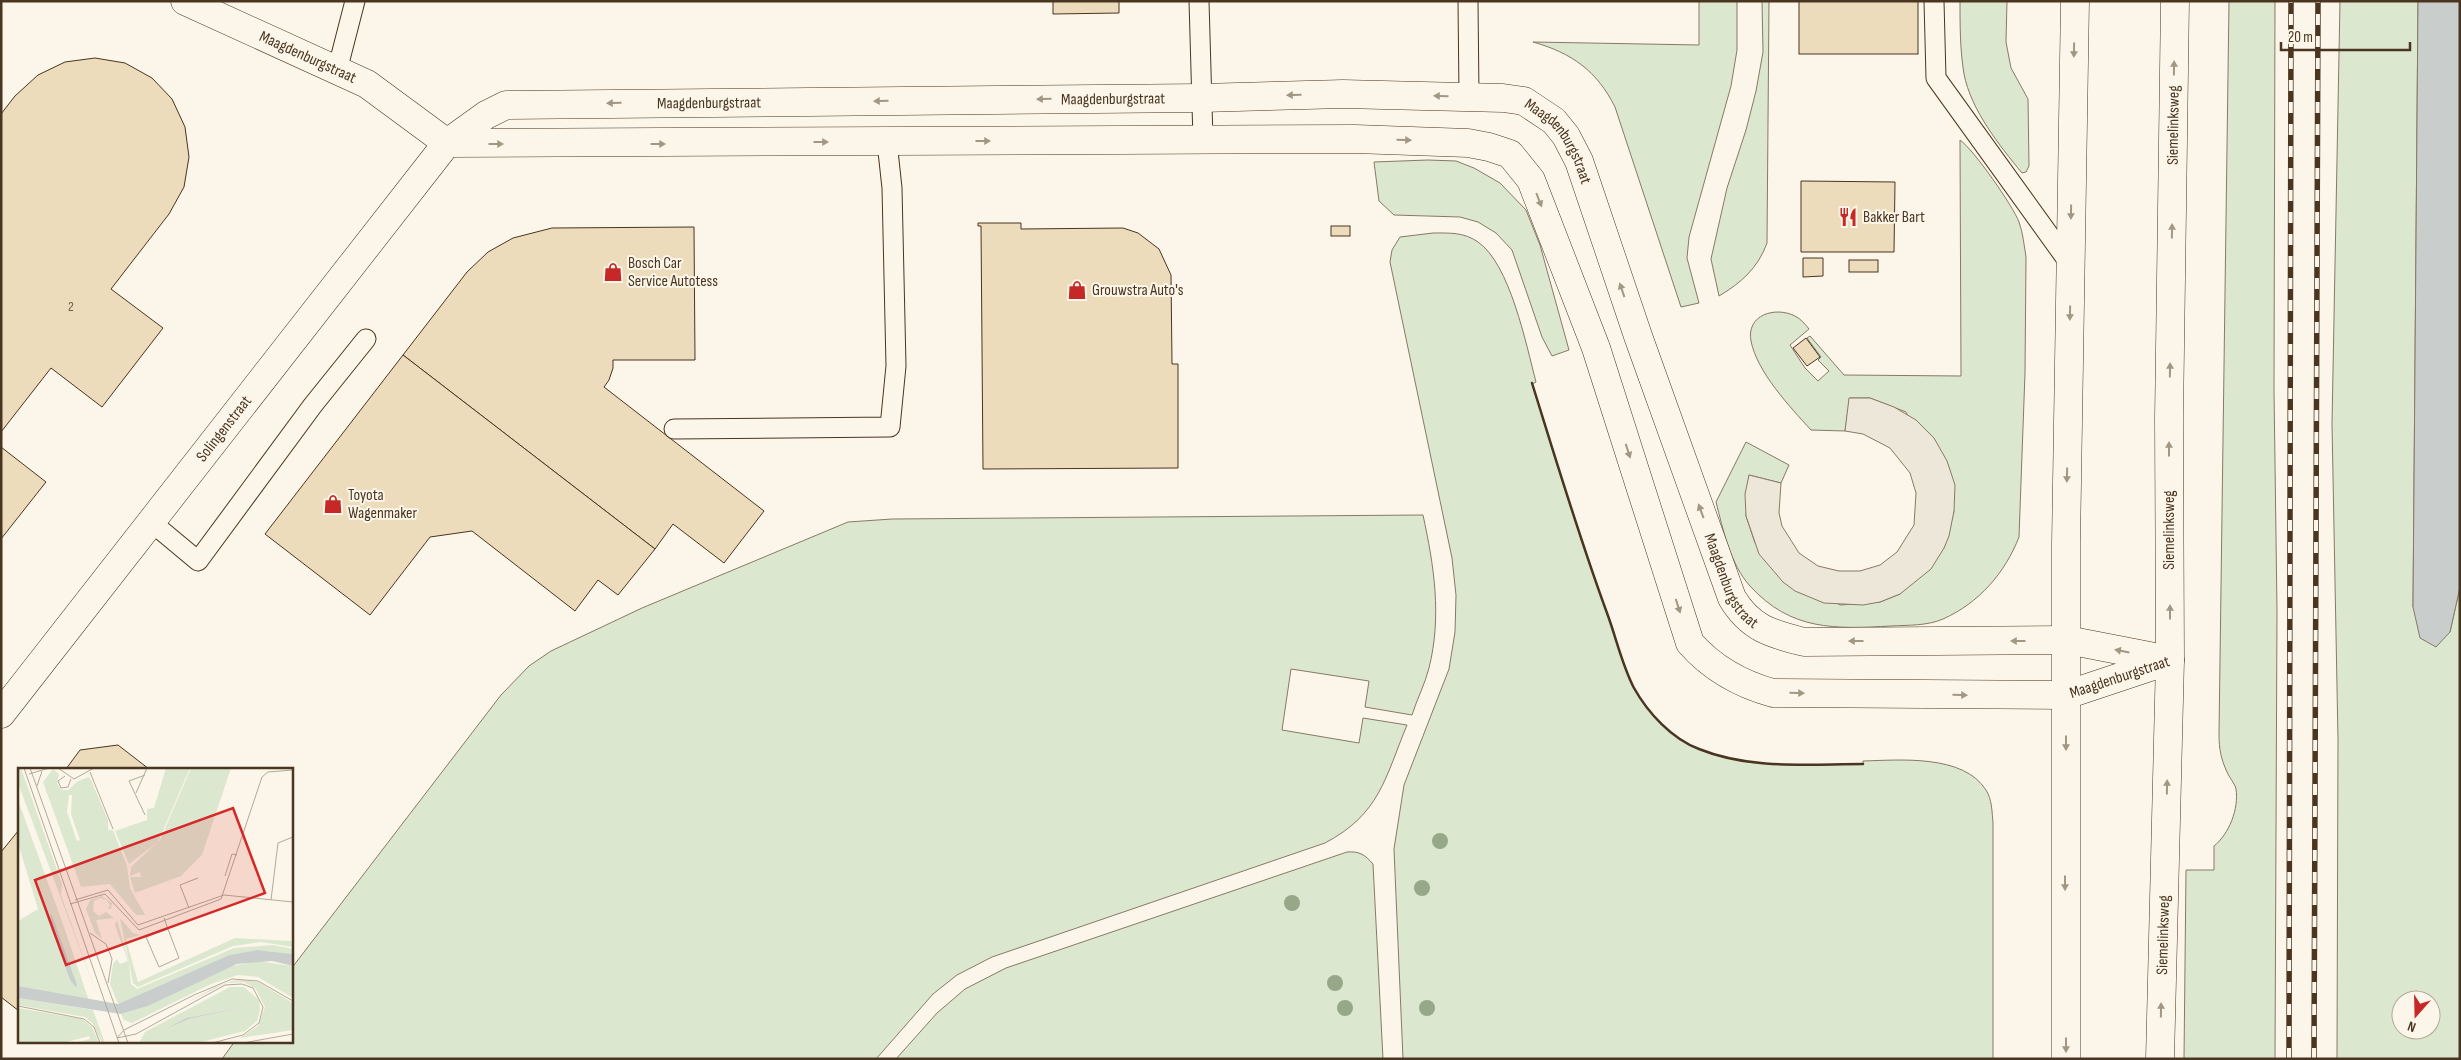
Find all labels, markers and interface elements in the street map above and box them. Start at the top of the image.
scale bar [2281,20,2410,52]
street label: Maagdenburgstraat [256,27,359,87]
text: 20 m [2288,28,2313,47]
one-way arrow [2070,42,2078,58]
one-way arrow [2170,60,2178,76]
street label: Siemelinksweg [2163,85,2183,165]
street label: Maagdenburgstraat [1061,89,1165,109]
one-way arrow [1286,92,1302,100]
one-way arrow [1433,92,1449,100]
street label: Maagdenburgstraat [657,93,761,113]
one-way arrow [1036,95,1052,103]
street label: Maagdenburgstraat [1521,95,1596,186]
one-way arrow [873,97,889,105]
one-way arrow [606,99,622,107]
one-way arrow [976,137,992,145]
one-way arrow [1396,137,1412,145]
one-way arrow [813,138,829,146]
one-way arrow [651,139,667,147]
one-way arrow [488,140,504,148]
one-way arrow [1535,192,1543,207]
one-way arrow [2067,205,2075,221]
restaurant icon: Bakker Bart [1837,206,1859,228]
place label: Bakker Bart [1863,208,1925,227]
one-way arrow [2168,222,2176,238]
place label: Bosch Car Service Autotess [628,254,718,291]
shop icon: Bosch Car Service Autotess [602,261,624,283]
shop icon: Grouwstra Auto's [1066,279,1088,301]
place label: Grouwstra Auto's [1092,281,1184,300]
one-way arrow [1618,282,1626,297]
house number: 2 [68,298,74,315]
one-way arrow [2065,305,2073,321]
one-way arrow [2166,361,2174,377]
street label: Solingenstraat [192,392,256,465]
one-way arrow [2165,441,2173,457]
one-way arrow [1625,444,1633,459]
one-way arrow [2063,467,2071,483]
place label: Toyota Wagenmaker [348,486,417,523]
street label: Siemelinksweg [2160,490,2179,570]
shop icon: Toyota Wagenmaker [322,493,344,515]
one-way arrow [1697,503,1705,518]
street label: Maagdenburgstraat [1700,531,1762,632]
one-way arrow [1674,598,1682,613]
one-way arrow [2166,603,2174,619]
one-way arrow [1848,637,1864,645]
one-way arrow [2010,637,2026,645]
one-way arrow [2114,647,2130,655]
street label: Maagdenburgstraat [2067,652,2172,703]
one-way arrow [1789,689,1805,697]
one-way arrow [1952,691,1968,699]
one-way arrow [2062,736,2070,752]
inset map [18,768,292,1042]
one-way arrow [2163,779,2171,795]
one-way arrow [2061,875,2069,891]
street label: Siemelinksweg [2153,895,2174,975]
north arrow [2391,990,2441,1040]
one-way arrow [2157,1002,2165,1018]
text: N [2405,1017,2418,1036]
one-way arrow [2062,1038,2070,1054]

